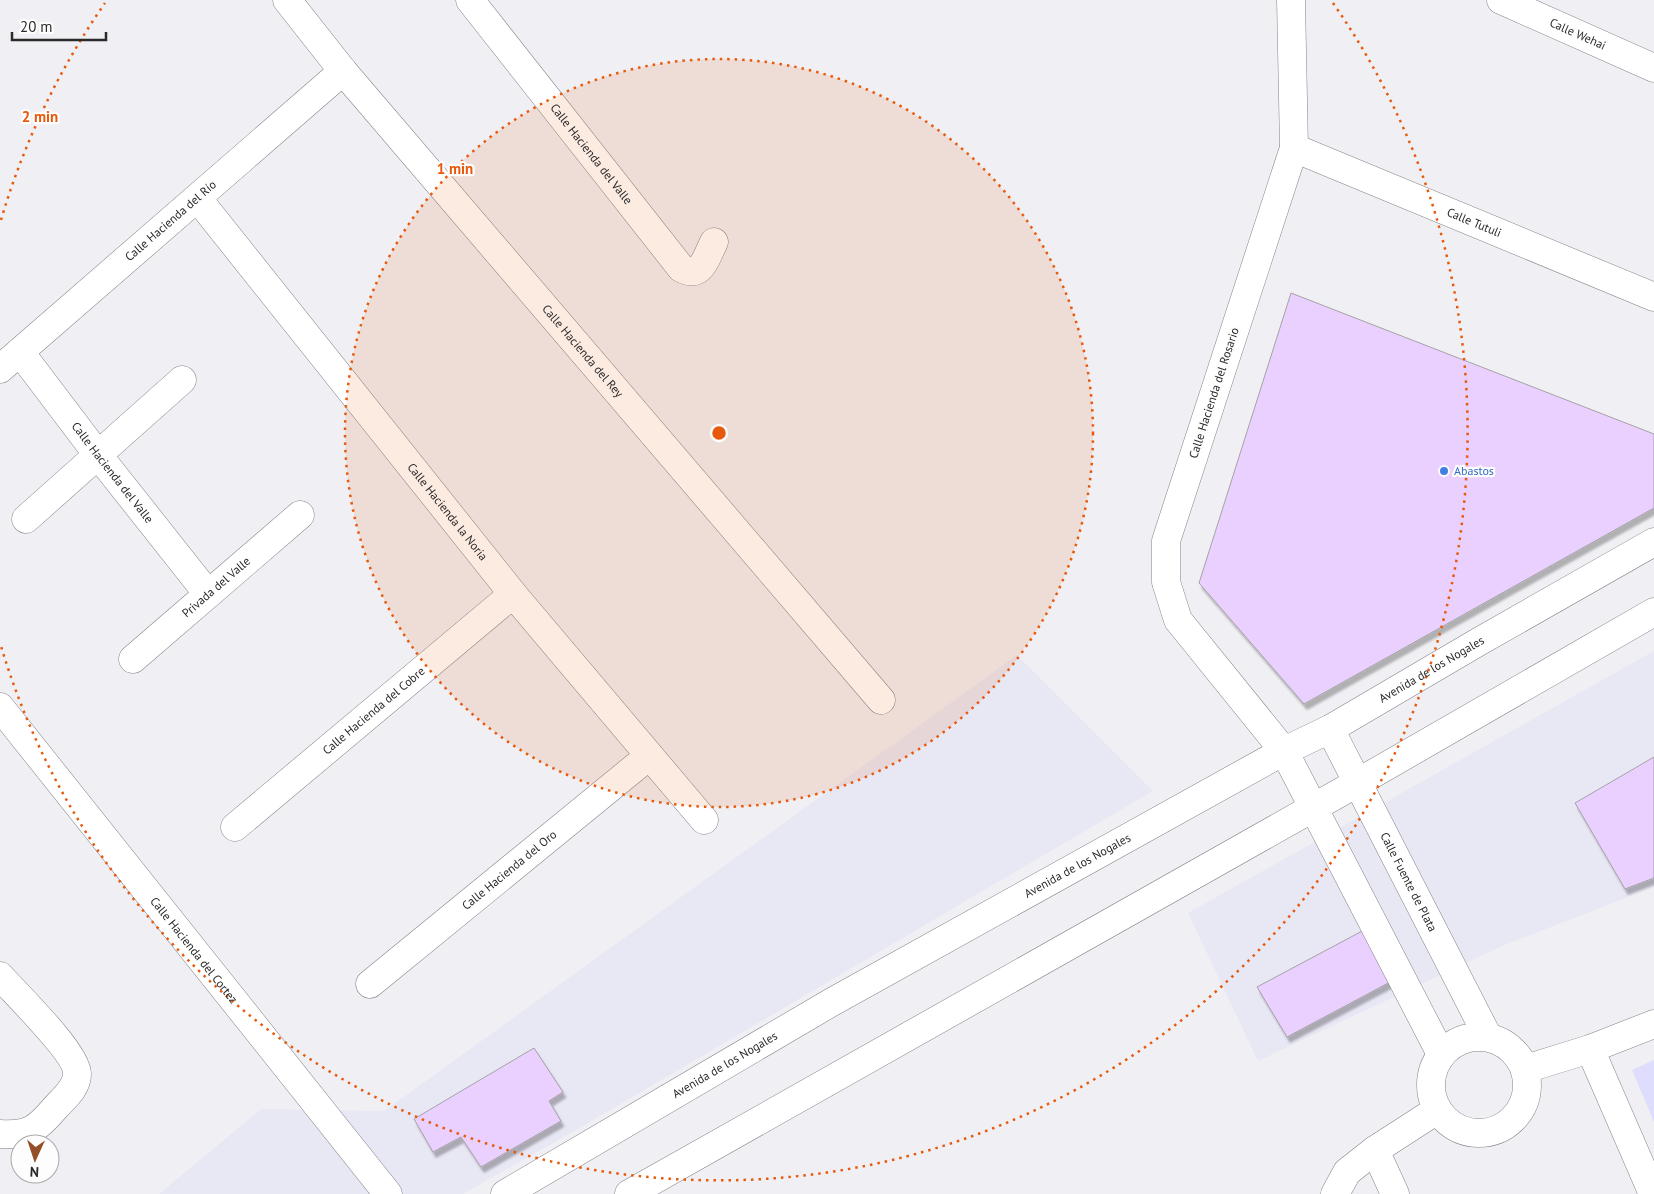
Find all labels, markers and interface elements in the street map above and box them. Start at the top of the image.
scale bar [12,10,106,42]
street label: Calle Wehai [1547,15,1608,53]
text: 20 m [20,17,53,36]
street label: Calle Hacienda del Valle [547,100,636,207]
text: 2 min [22,107,58,126]
text: 1 min [437,159,473,178]
street label: Calle Hacienda del Río [122,177,219,264]
street label: Calle Tutuli [1445,204,1504,240]
street label: Calle Hacienda del Rey [539,301,627,401]
street label: Calle Hacienda del Rosario [1185,325,1242,460]
street label: Calle Hacienda del Valle [69,419,157,526]
centre of rings [710,424,728,442]
street label: Calle Hacienda la Noria [404,460,491,563]
place label: Abastos [1454,463,1494,478]
marker: Abastos [1438,465,1450,477]
street label: Privada del Valle [179,553,253,620]
street label: Avenida de los Nogales [1376,632,1487,706]
street label: Calle Hacienda del Cobre [319,663,428,757]
street label: Calle Hacienda del Oro [459,827,560,913]
street label: Avenida de los Nogales [1021,830,1133,901]
street label: Calle Fuente de Plata [1377,830,1441,934]
street label: Calle Hacienda del Cortez [147,894,241,1006]
street label: Avenida de los Nogales [669,1028,780,1101]
north arrow [10,1134,60,1184]
text: N [29,1163,39,1181]

